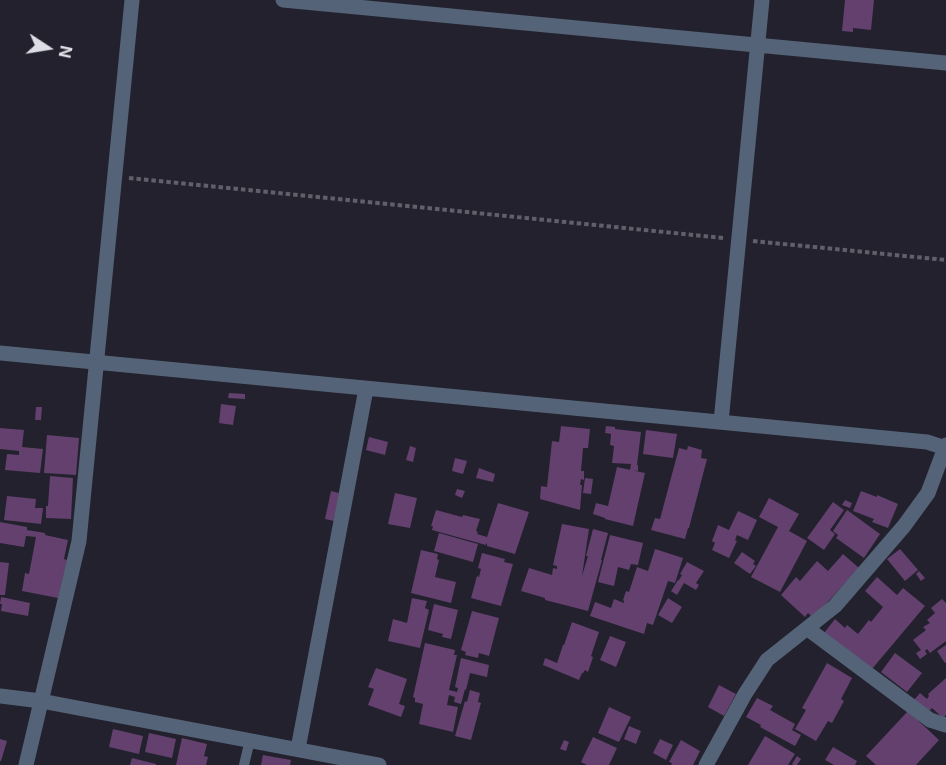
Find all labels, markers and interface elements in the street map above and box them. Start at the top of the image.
north arrow [18,18,78,78]
text: N [55,44,77,60]

